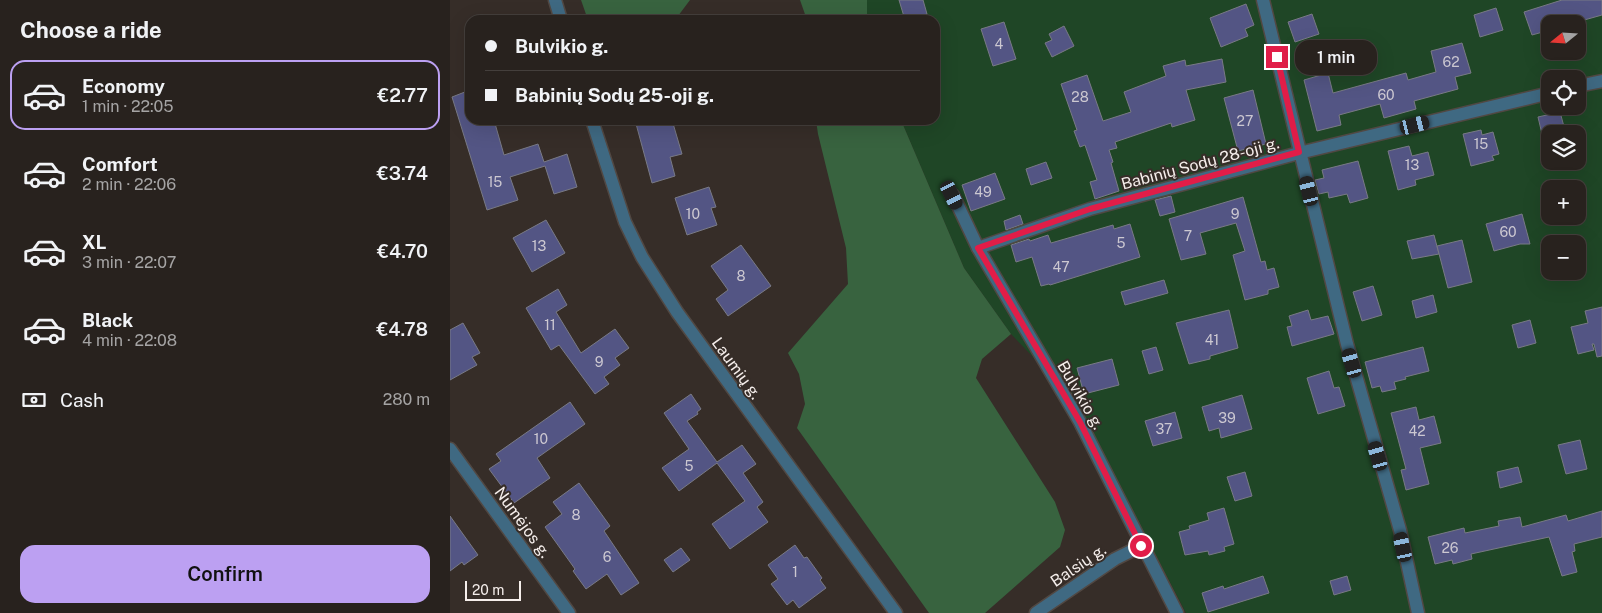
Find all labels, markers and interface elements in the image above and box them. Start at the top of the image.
north arrow [1541,15,1586,60]
map controls [1541,15,1586,280]
text: Choose a ride [20,17,162,43]
text: Bulvikio g. [515,35,608,57]
house number: 4 [995,36,1004,52]
callout: 1 min [1294,40,1377,74]
route end [1266,46,1288,68]
text: 1 min [1317,48,1355,67]
house number: 62 [1442,54,1460,70]
button: locate [1541,70,1586,115]
icon: car [22,73,67,118]
text: Economy [82,75,165,97]
text: €2.77 [377,84,428,106]
text: Babinių Sodų 25-oji g. [515,84,714,106]
house number: 60 [1377,87,1395,103]
house number: 28 [1071,89,1089,105]
text: 1 min · 22:05 [82,97,174,116]
house number: 27 [1237,113,1253,129]
car [1398,114,1431,136]
button: layers [1541,125,1586,170]
street label: Babinių Sodų 28-oji g. [1119,133,1281,194]
house number: 15 [1474,136,1488,152]
icon: car [22,151,67,196]
text: Comfort [82,153,158,175]
house number: 13 [1405,157,1419,173]
text: €3.74 [377,162,428,184]
house number: 15 [488,174,502,190]
text: 2 min · 22:06 [82,175,176,194]
car [1298,175,1319,207]
car [938,178,965,212]
button: + [1541,180,1586,225]
house number: 49 [974,184,992,200]
house number: 10 [686,206,700,222]
house number: 9 [1231,206,1240,222]
house number: 60 [1499,224,1517,240]
house number: 7 [1184,228,1192,244]
icon: car [22,229,67,274]
text: XL [82,231,107,253]
house number: 5 [1117,235,1126,251]
button: − [1541,235,1586,280]
house number: 13 [532,238,546,254]
text: €4.70 [377,240,428,262]
text: 3 min · 22:07 [82,253,176,272]
house number: 47 [1052,259,1070,275]
house number: 8 [736,268,746,284]
icon: car [22,307,67,352]
text: Black [82,309,133,331]
house number: 11 [544,317,556,333]
text: €4.78 [376,318,428,340]
text: 4 min · 22:08 [82,331,177,350]
house number: 41 [1205,332,1219,348]
street label: Laumių g. [708,334,765,403]
car [1340,347,1363,379]
house number: 9 [595,354,604,370]
street label: Bulvikio g. [1053,358,1108,433]
icon: cash [20,386,48,414]
text: Cash [60,389,104,411]
text: 280 m [383,390,430,409]
house number: 39 [1218,410,1236,426]
house number: 37 [1156,421,1172,437]
house number: 42 [1408,423,1426,439]
house number: 10 [534,431,548,447]
car [1366,440,1389,472]
house number: 5 [685,458,694,474]
street label: Numėjos g. [491,483,555,561]
house number: 8 [571,507,581,523]
car [1392,531,1413,563]
route start [1130,535,1152,557]
street label: Balsių g. [1047,540,1110,591]
house number: 26 [1441,540,1459,556]
button: Confirm [20,545,430,603]
house number: 6 [603,549,612,565]
house number: 1 [792,564,798,580]
scale bar [465,578,521,601]
text: 20 m [472,582,504,598]

